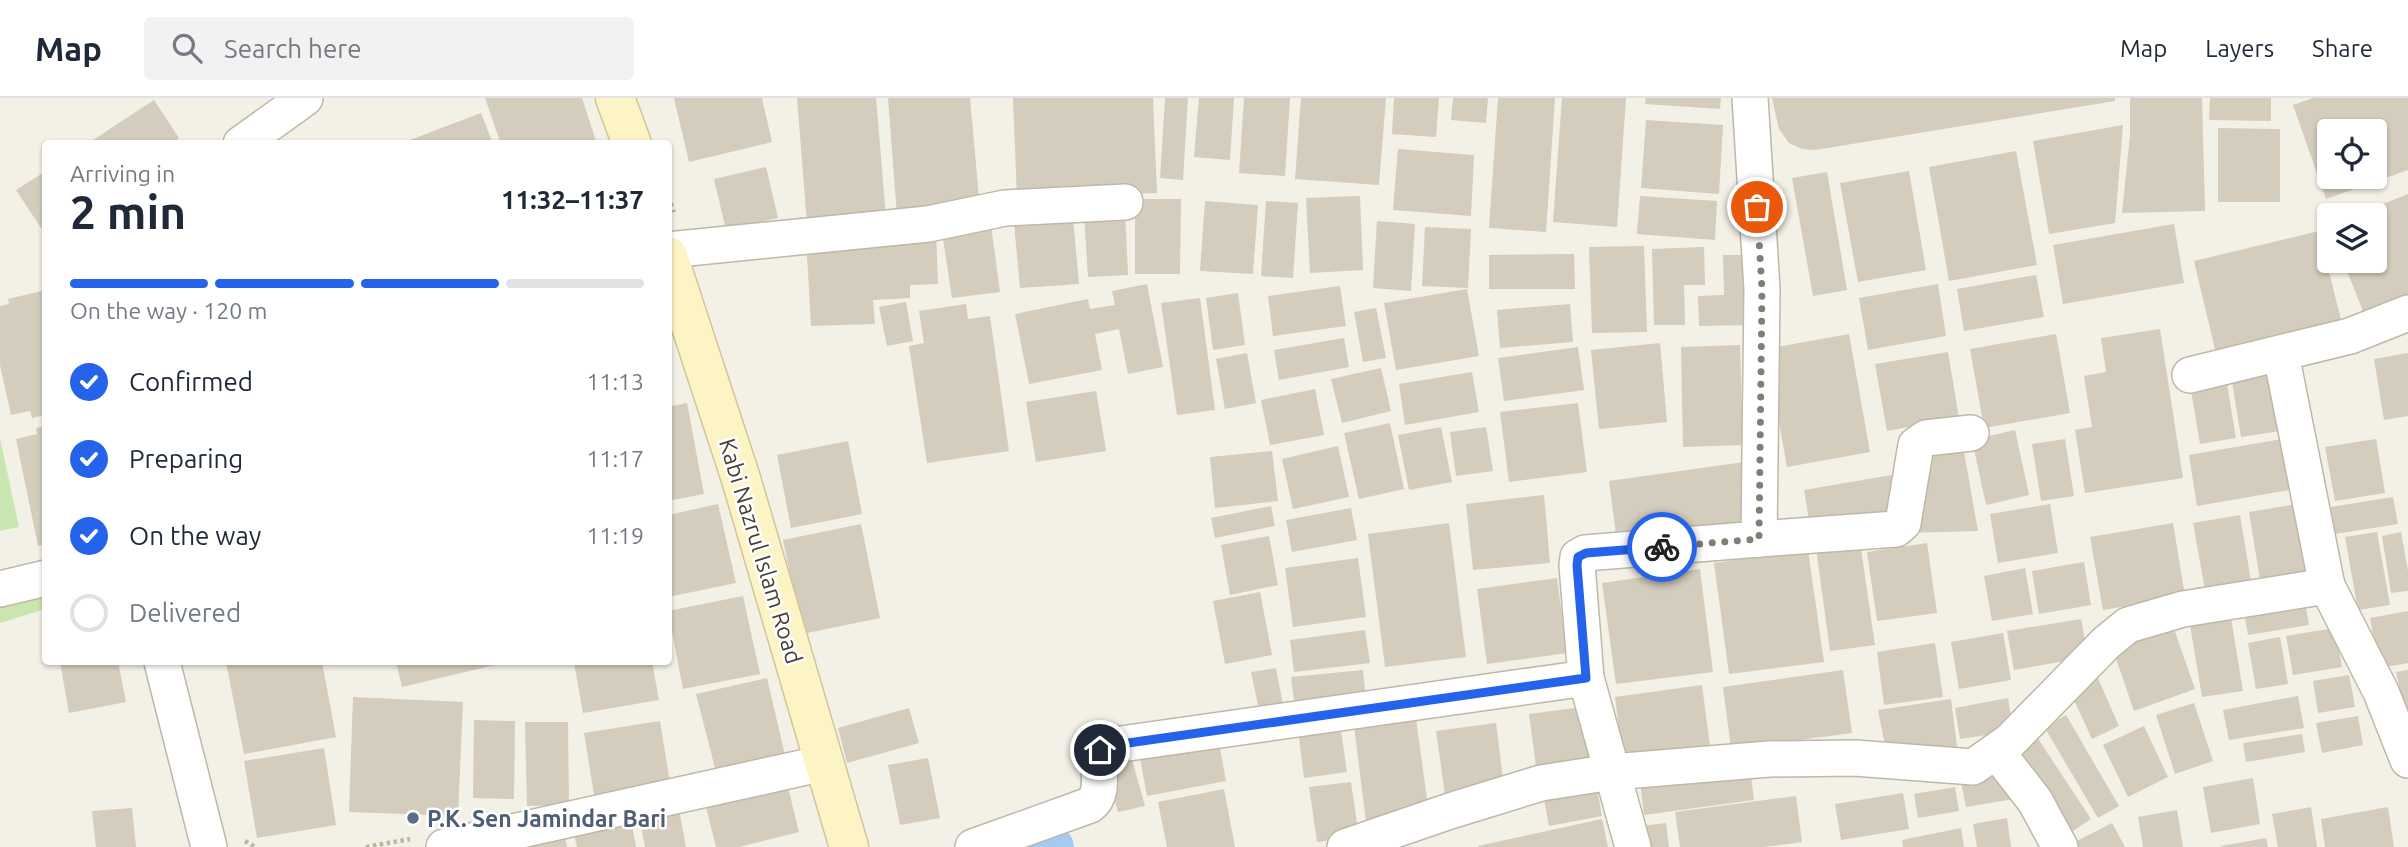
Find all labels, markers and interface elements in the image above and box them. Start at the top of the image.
search box [144,17,634,80]
icon: search [168,29,206,67]
text: Map [35,30,102,67]
text: Search here [224,34,362,63]
text: Map [2120,35,2167,62]
text: Layers [2205,35,2274,62]
text: Share [2312,35,2373,62]
map controls [2317,119,2387,273]
button: locate [2317,119,2387,189]
text: Arriving in [70,161,175,186]
pin [1727,177,1787,237]
text: 11:32–11:37 [501,185,644,214]
text: 2 min [70,186,186,238]
icon: bag [1738,188,1776,226]
button: layers [2317,203,2387,273]
text: On the way · 120 m [70,298,267,323]
icon: check [70,363,108,401]
text: Confirmed [129,367,253,396]
text: 11:13 [586,369,644,394]
street label: Kabi Nazrul Islam Road [715,435,807,667]
icon: check [70,440,108,478]
text: Preparing [129,444,243,473]
text: 11:17 [586,446,644,471]
courier [1627,512,1697,582]
icon: check [70,517,108,555]
text: On the way [129,521,261,550]
text: 11:19 [586,523,644,548]
icon: bike [1643,528,1681,566]
text: Delivered [129,598,241,627]
pin [1070,720,1130,780]
icon: home [1081,731,1119,769]
place label: P.K. Sen Jamindar Bari [427,806,666,831]
marker: P.K. Sen Jamindar Bari [405,810,421,826]

